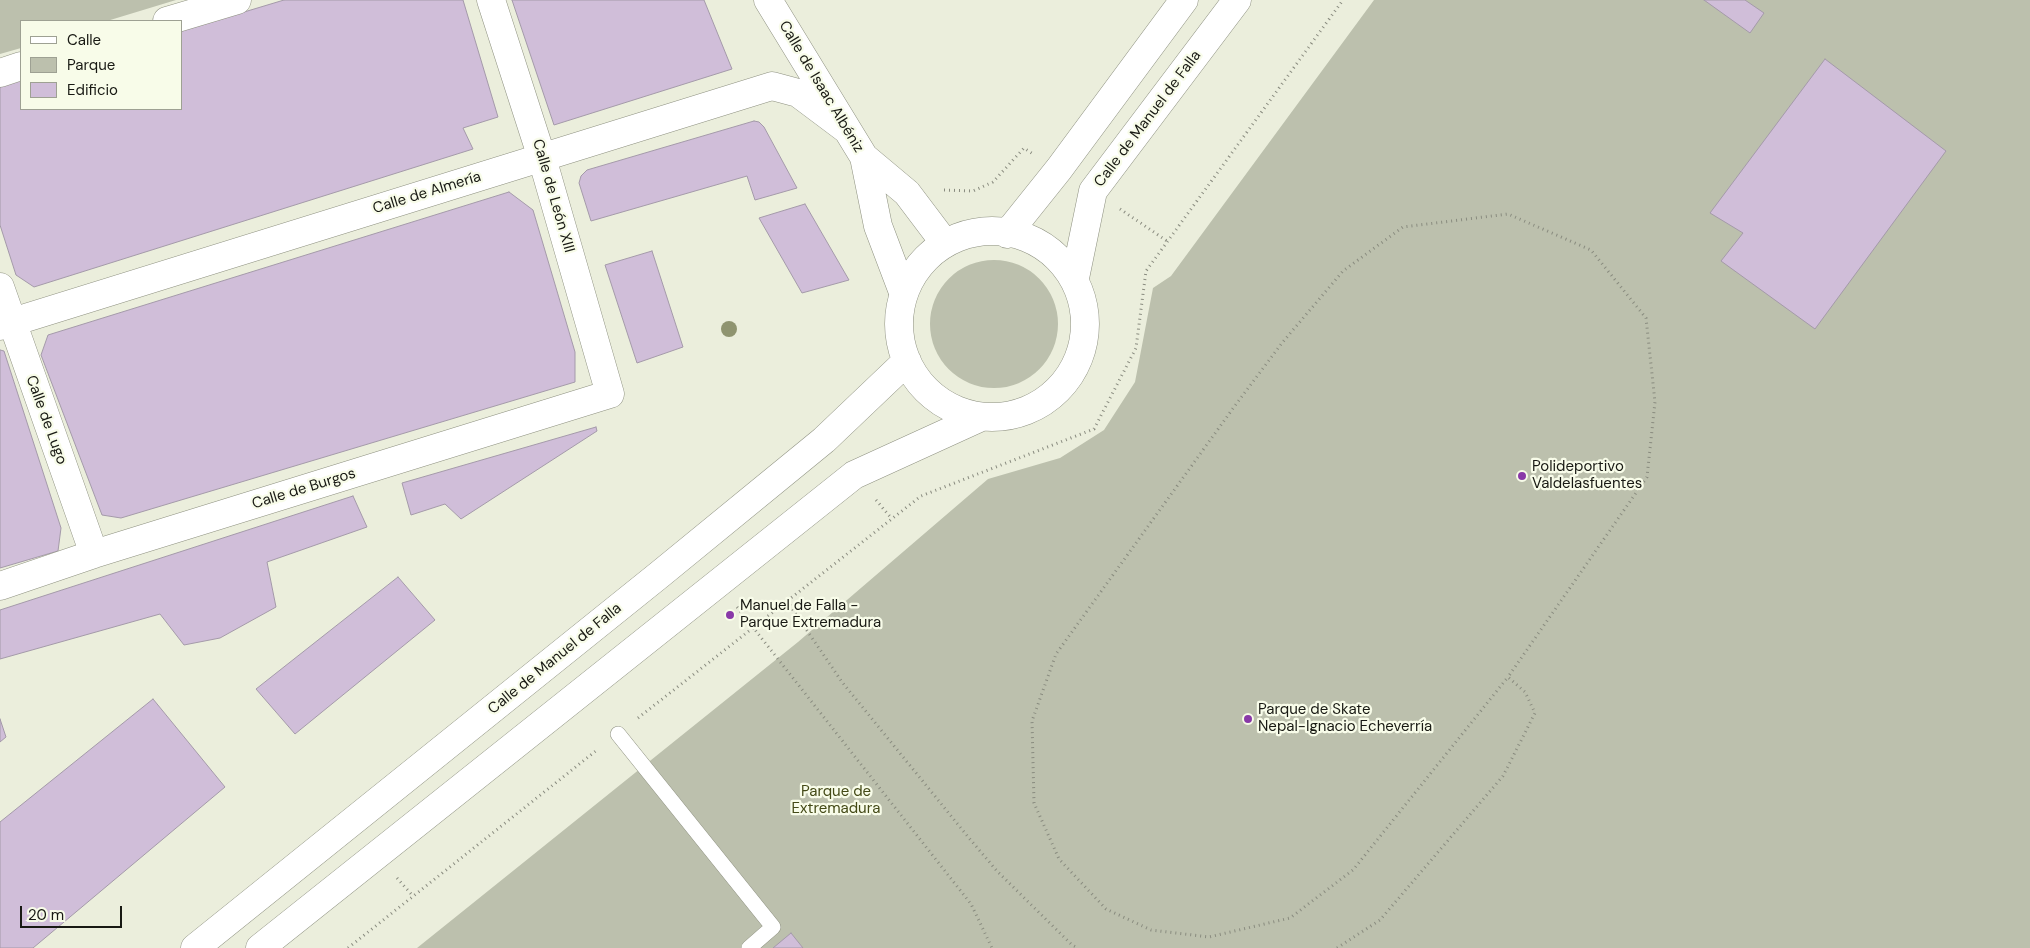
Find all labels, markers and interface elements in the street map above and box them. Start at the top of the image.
street label: Calle de Isaac Albéniz [775,18,867,156]
legend [20,20,182,110]
text: Calle [67,30,101,50]
street label: Calle de Manuel de Falla [1091,47,1205,191]
text: Parque [67,55,115,75]
text: Edificio [67,80,118,100]
street label: Calle de León XIII [528,137,578,255]
street label: Calle de Almería [371,168,483,218]
street label: Calle de Lugo [22,373,70,467]
place label: Polideportivo Valdelasfuentes [1532,458,1642,493]
street label: Calle de Burgos [250,465,358,513]
marker: Polideportivo Valdelasfuentes [1516,470,1528,482]
place label: Manuel de Falla - Parque Extremadura [740,597,881,632]
street label: Calle de Manuel de Falla [485,600,625,718]
marker: Manuel de Falla - Parque Extremadura [724,609,736,621]
place label: Parque de Skate Nepal-Ignacio Echeverría [1258,701,1432,736]
marker: Parque de Skate Nepal-Ignacio Echeverría [1242,713,1254,725]
park label: Parque de Extremadura [792,783,880,818]
scale bar [22,896,125,928]
text: 20 m [28,905,64,925]

